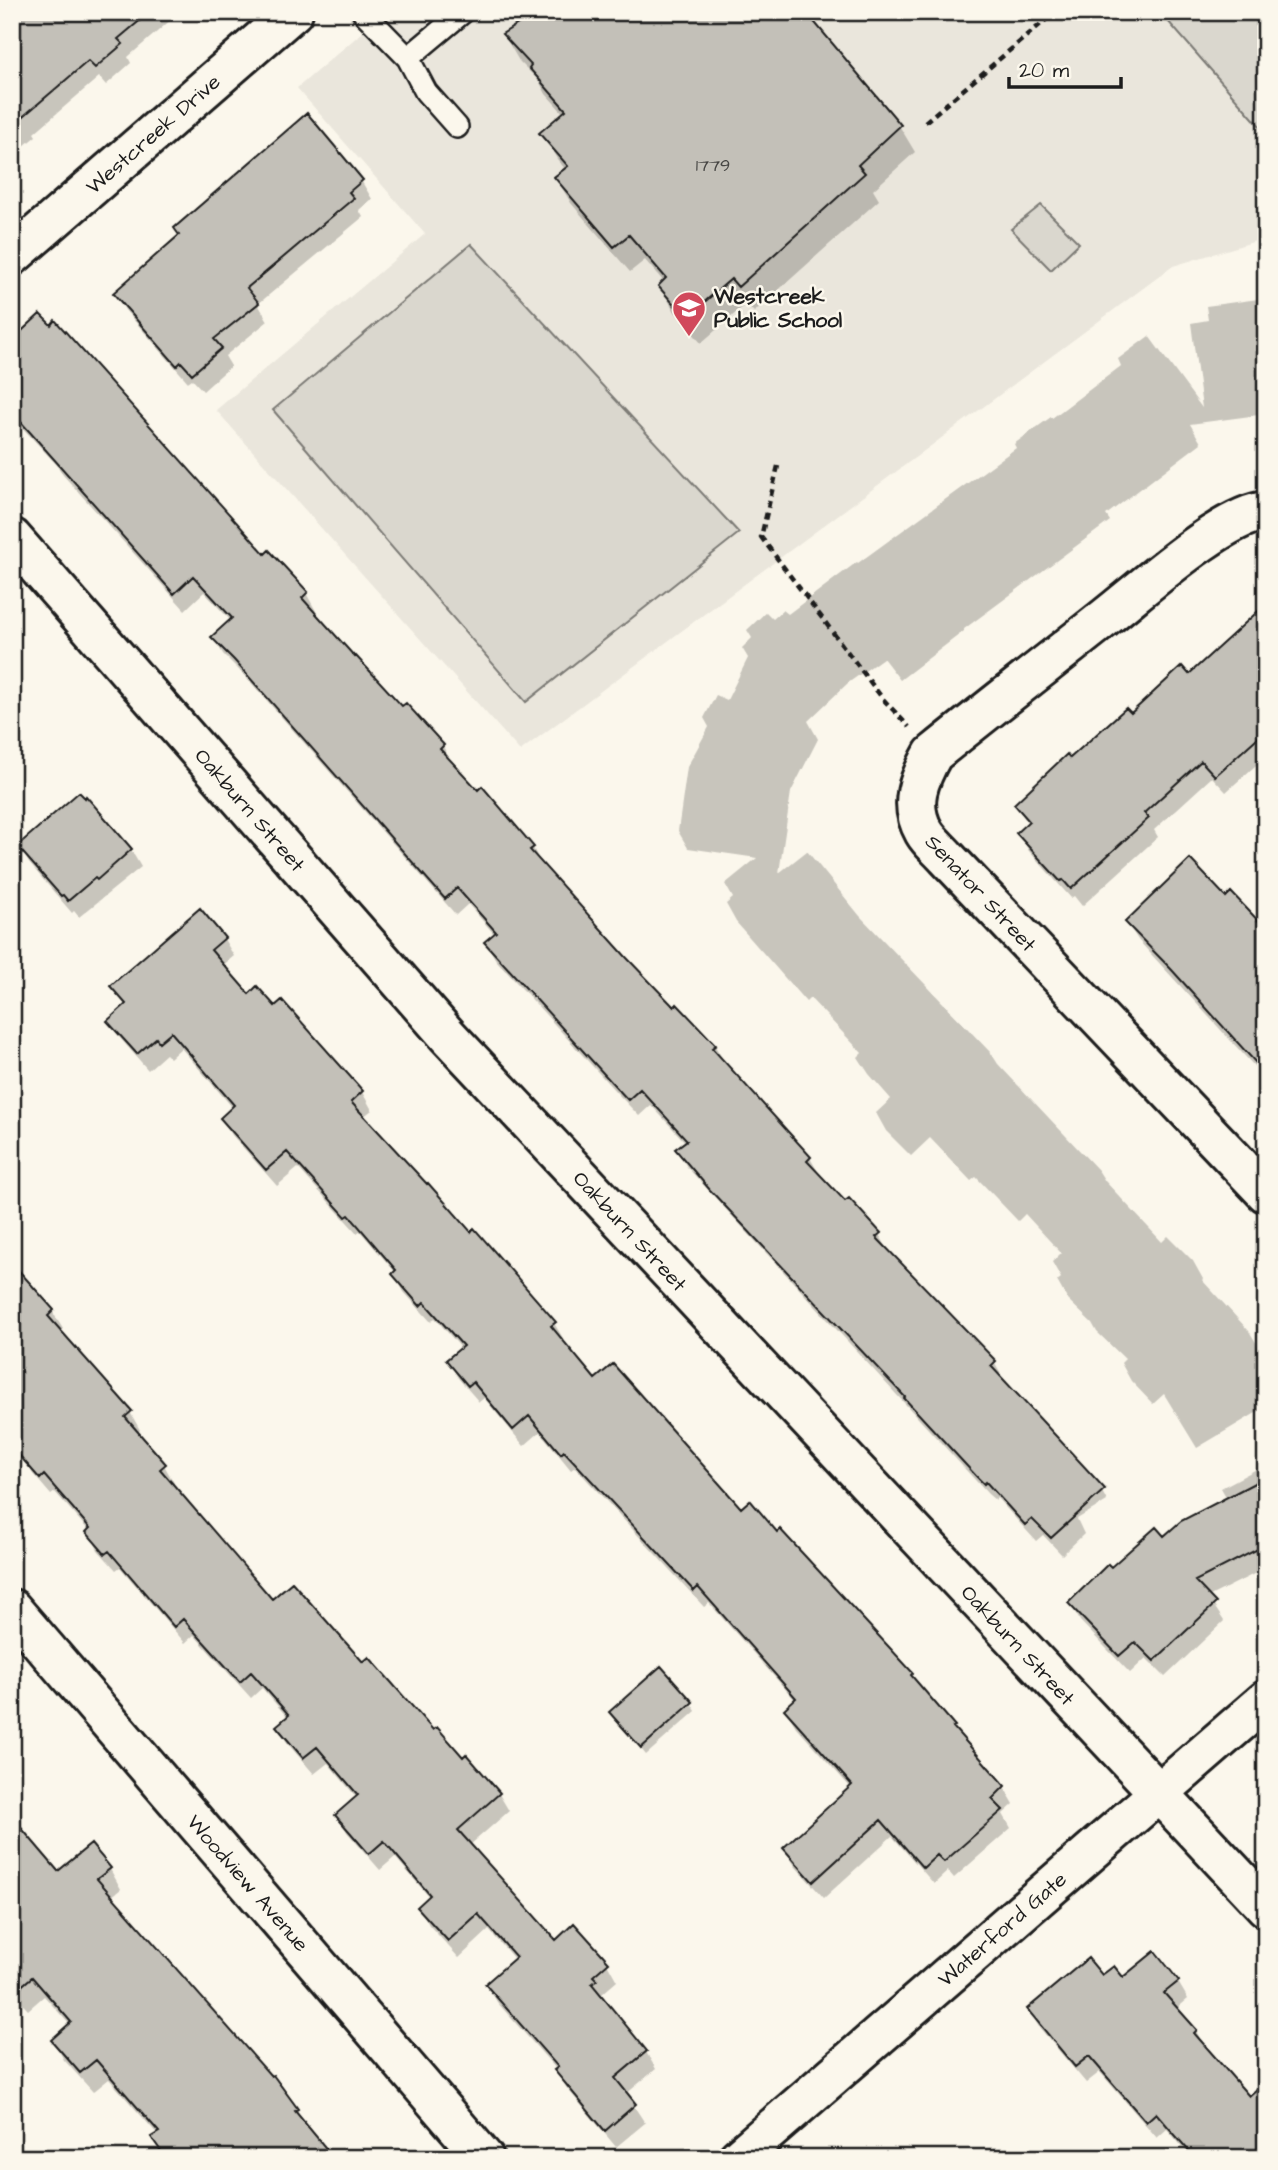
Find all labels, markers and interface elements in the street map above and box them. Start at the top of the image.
scale bar [1009,46,1120,90]
text: 20 m [1019,56,1070,85]
street label: Westcreek Drive [80,68,227,201]
house number: 1779 [696,153,730,178]
place label: Westcreek Public School [713,282,843,335]
school or university icon: Westcreek Public School [670,289,708,338]
street label: Oakburn Street [188,742,312,879]
street label: Senator Street [918,828,1043,959]
street label: Oakburn Street [566,1165,694,1298]
street label: Oakburn Street [954,1579,1082,1712]
street label: Woodview Avenue [180,1808,315,1958]
street label: Waterford Gate [932,1865,1073,1993]

